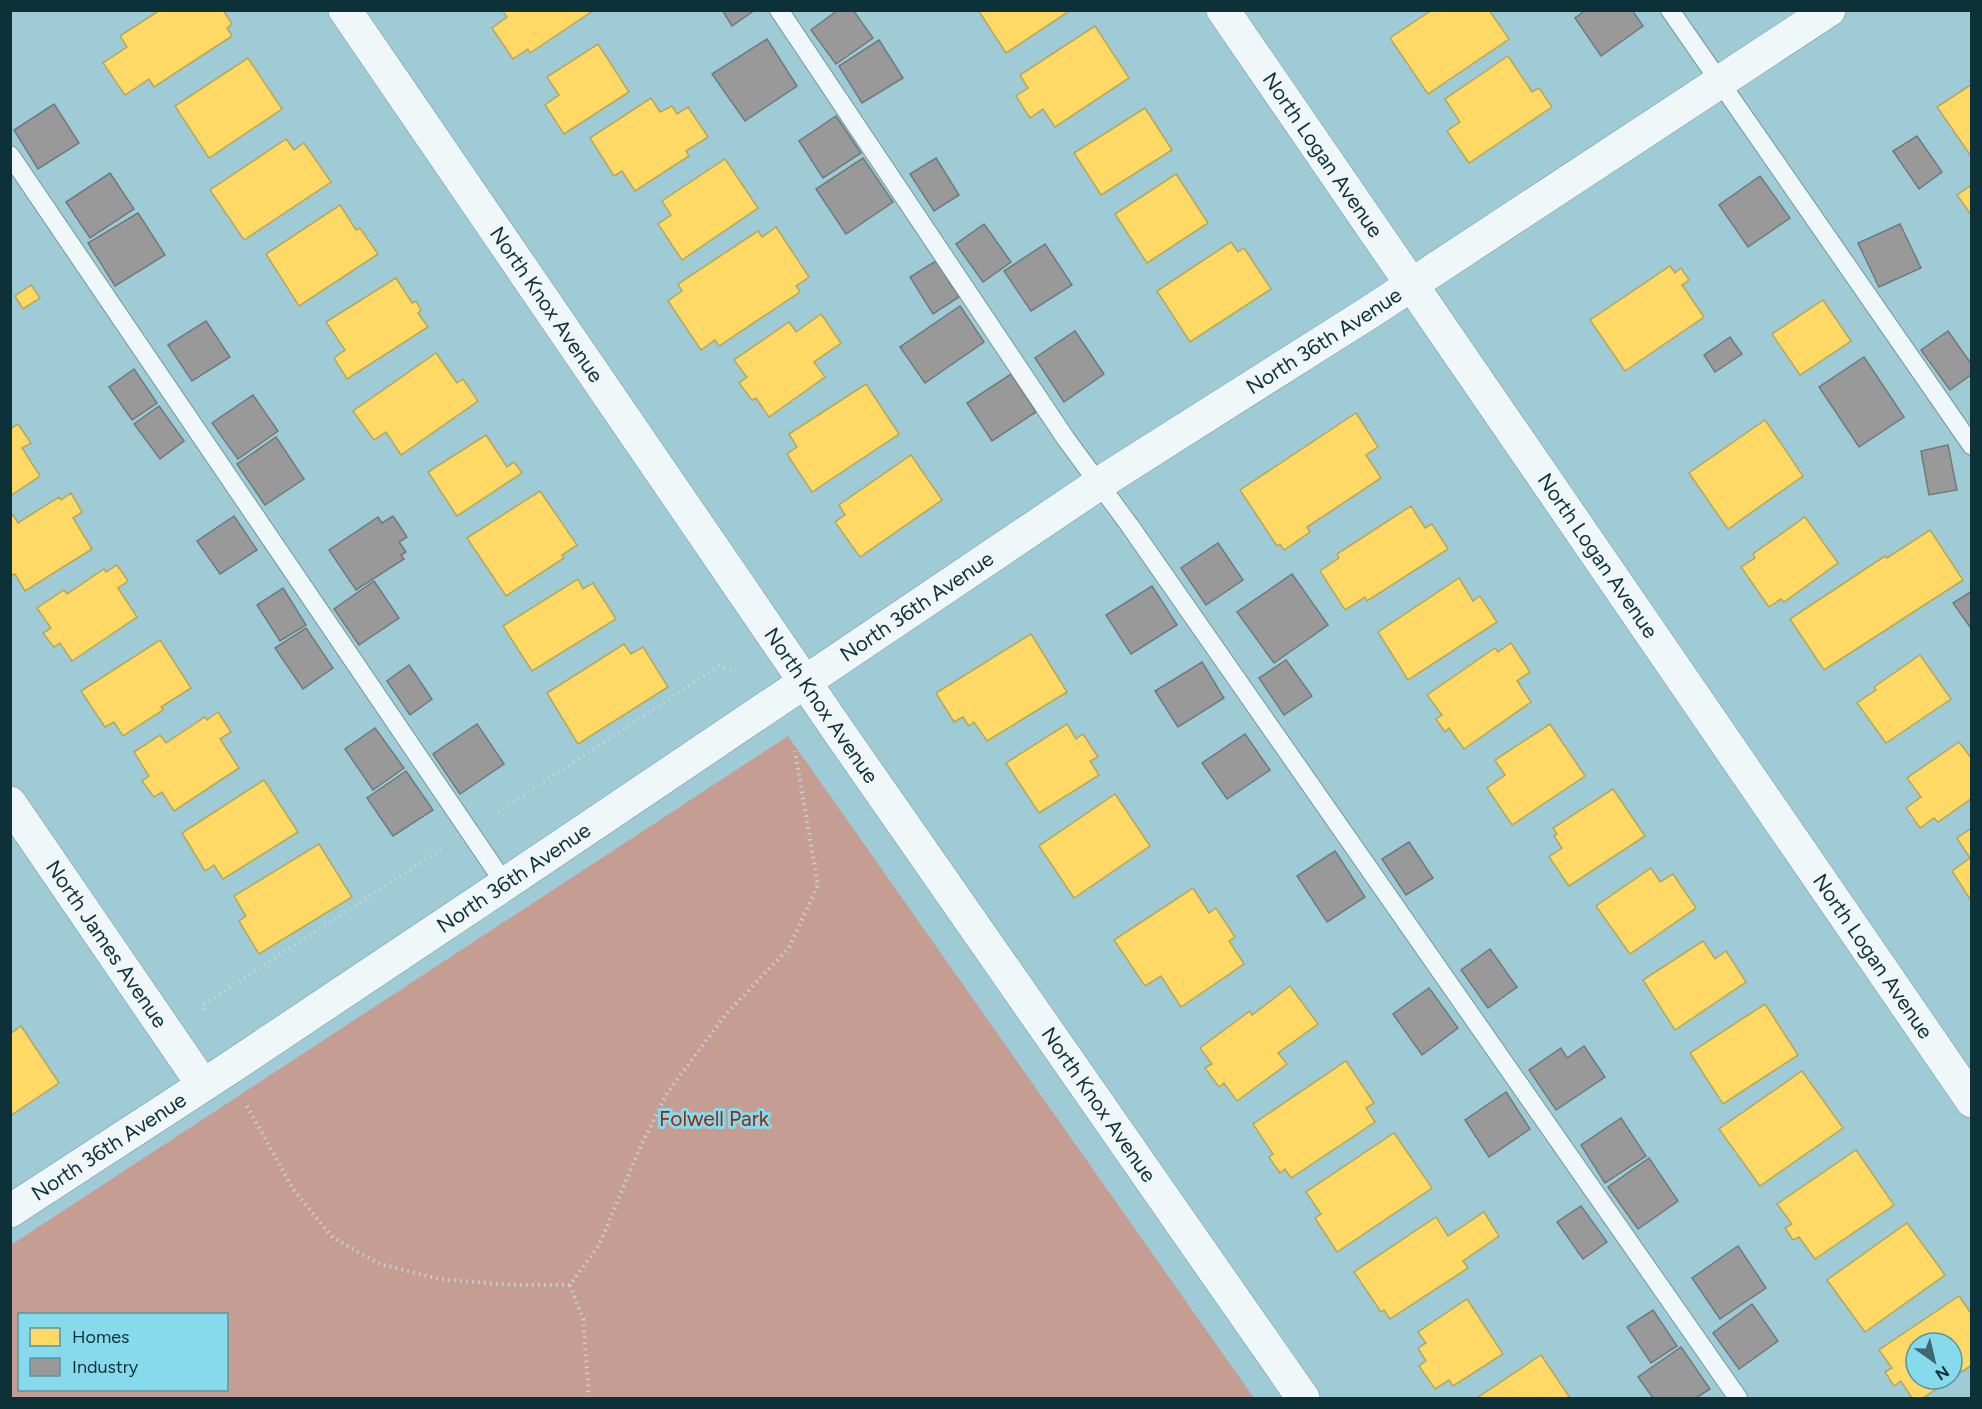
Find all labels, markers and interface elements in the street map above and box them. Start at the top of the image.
street label: North Logan Avenue [1258,68,1388,242]
street label: North Knox Avenue [485,222,609,387]
street label: North 36th Avenue [1241,282,1406,399]
street label: North Logan Avenue [1533,468,1663,643]
street label: North 36th Avenue [835,545,998,667]
street label: North Knox Avenue [759,623,884,788]
street label: North 36th Avenue [432,817,595,938]
street label: North James Avenue [41,855,173,1032]
street label: North Logan Avenue [1808,869,1939,1043]
street label: North Knox Avenue [1036,1022,1162,1187]
street label: North 36th Avenue [27,1087,191,1206]
park label: Folwell Park [659,1106,770,1131]
legend [18,1313,228,1391]
text: Homes [72,1326,130,1348]
north arrow [1904,1331,1964,1391]
text: Industry [72,1356,139,1378]
text: N [1932,1362,1953,1384]

